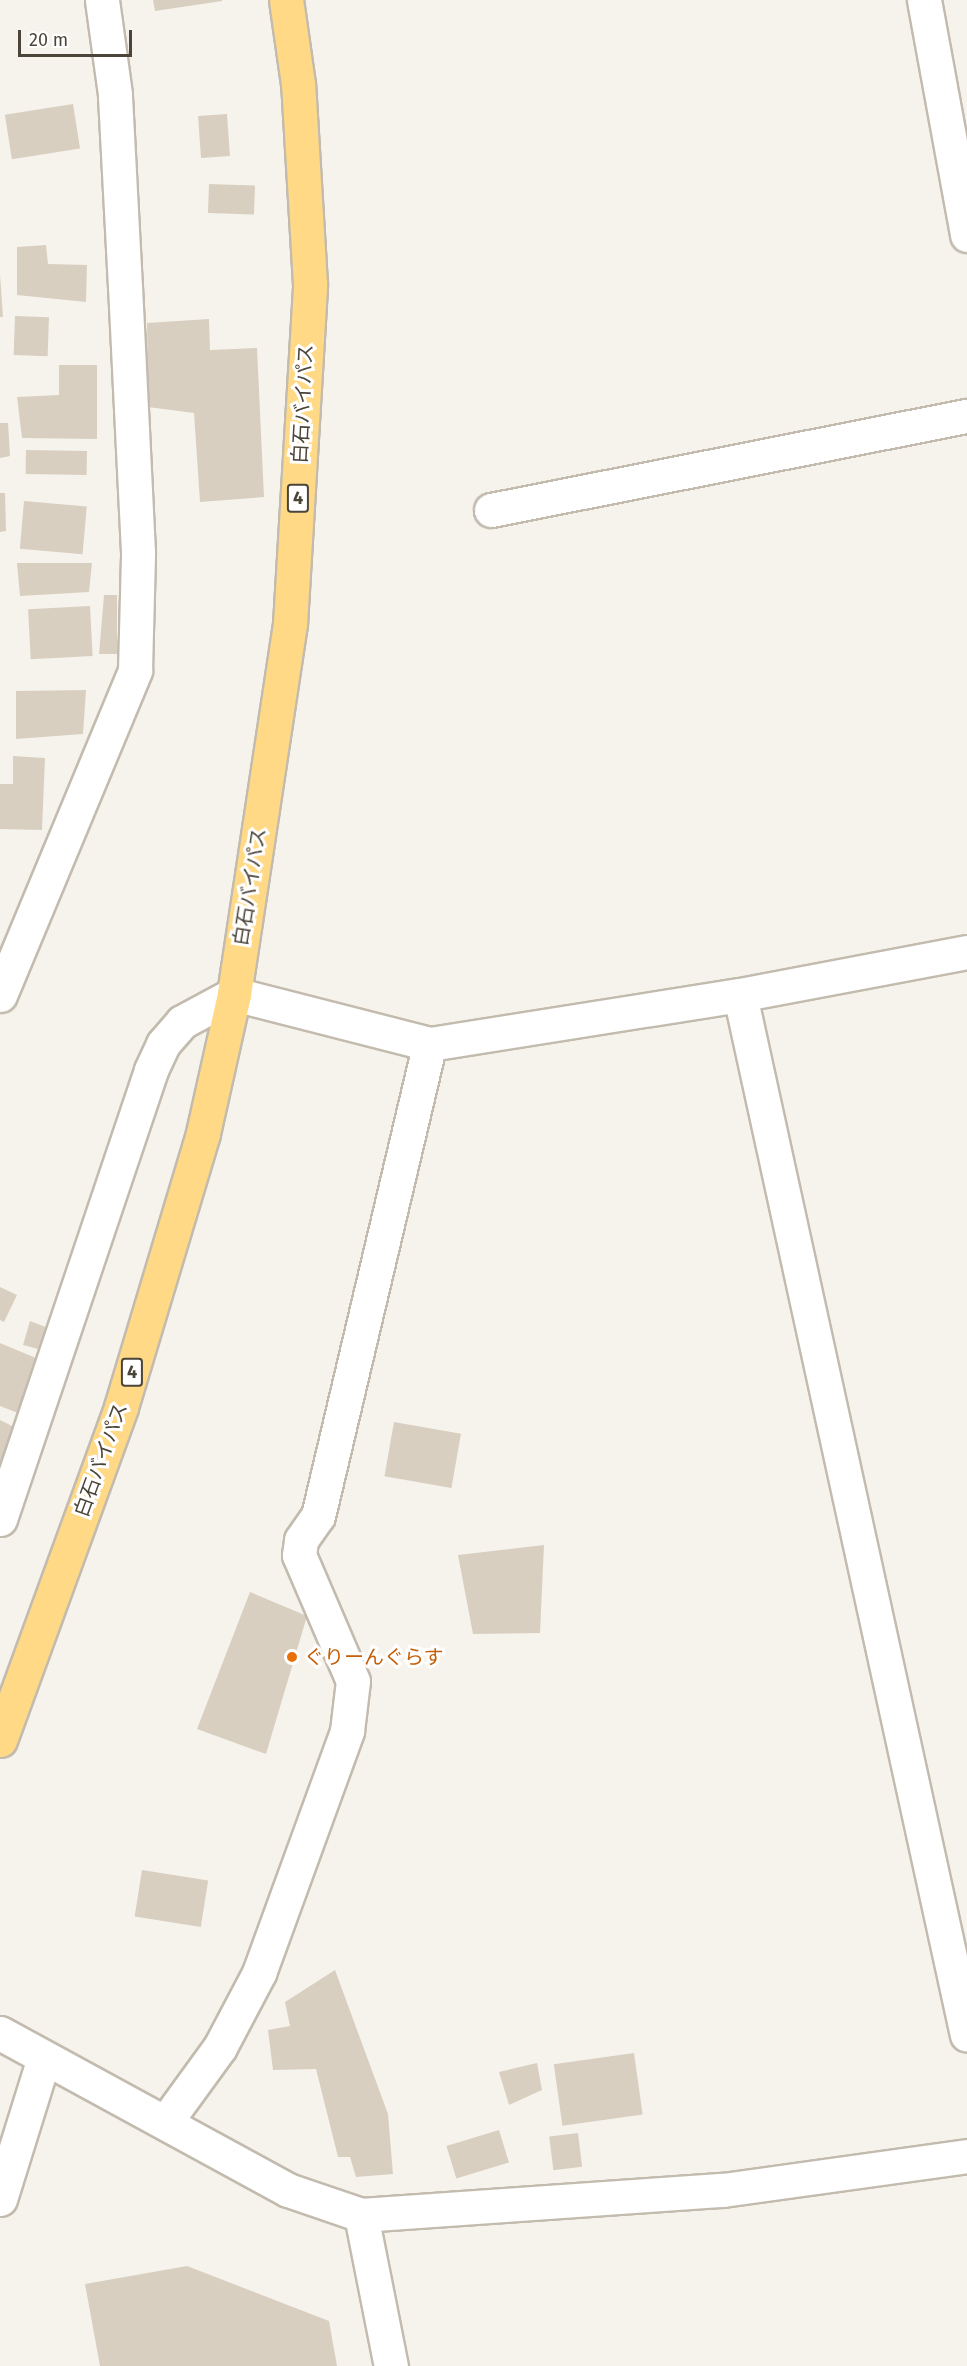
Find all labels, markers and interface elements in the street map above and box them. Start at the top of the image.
scale bar [21,18,135,56]
text: 20 m [29,29,68,51]
street label: 白石バイパス [288,343,318,465]
road number: 4 [286,483,310,513]
street label: 白石バイパス [229,826,271,948]
road number: 4 [120,1357,144,1387]
street label: 白石バイパス [69,1400,133,1520]
place label: ぐりーんぐらす [304,1645,444,1669]
marker: ぐりーんぐらす [285,1650,299,1664]

